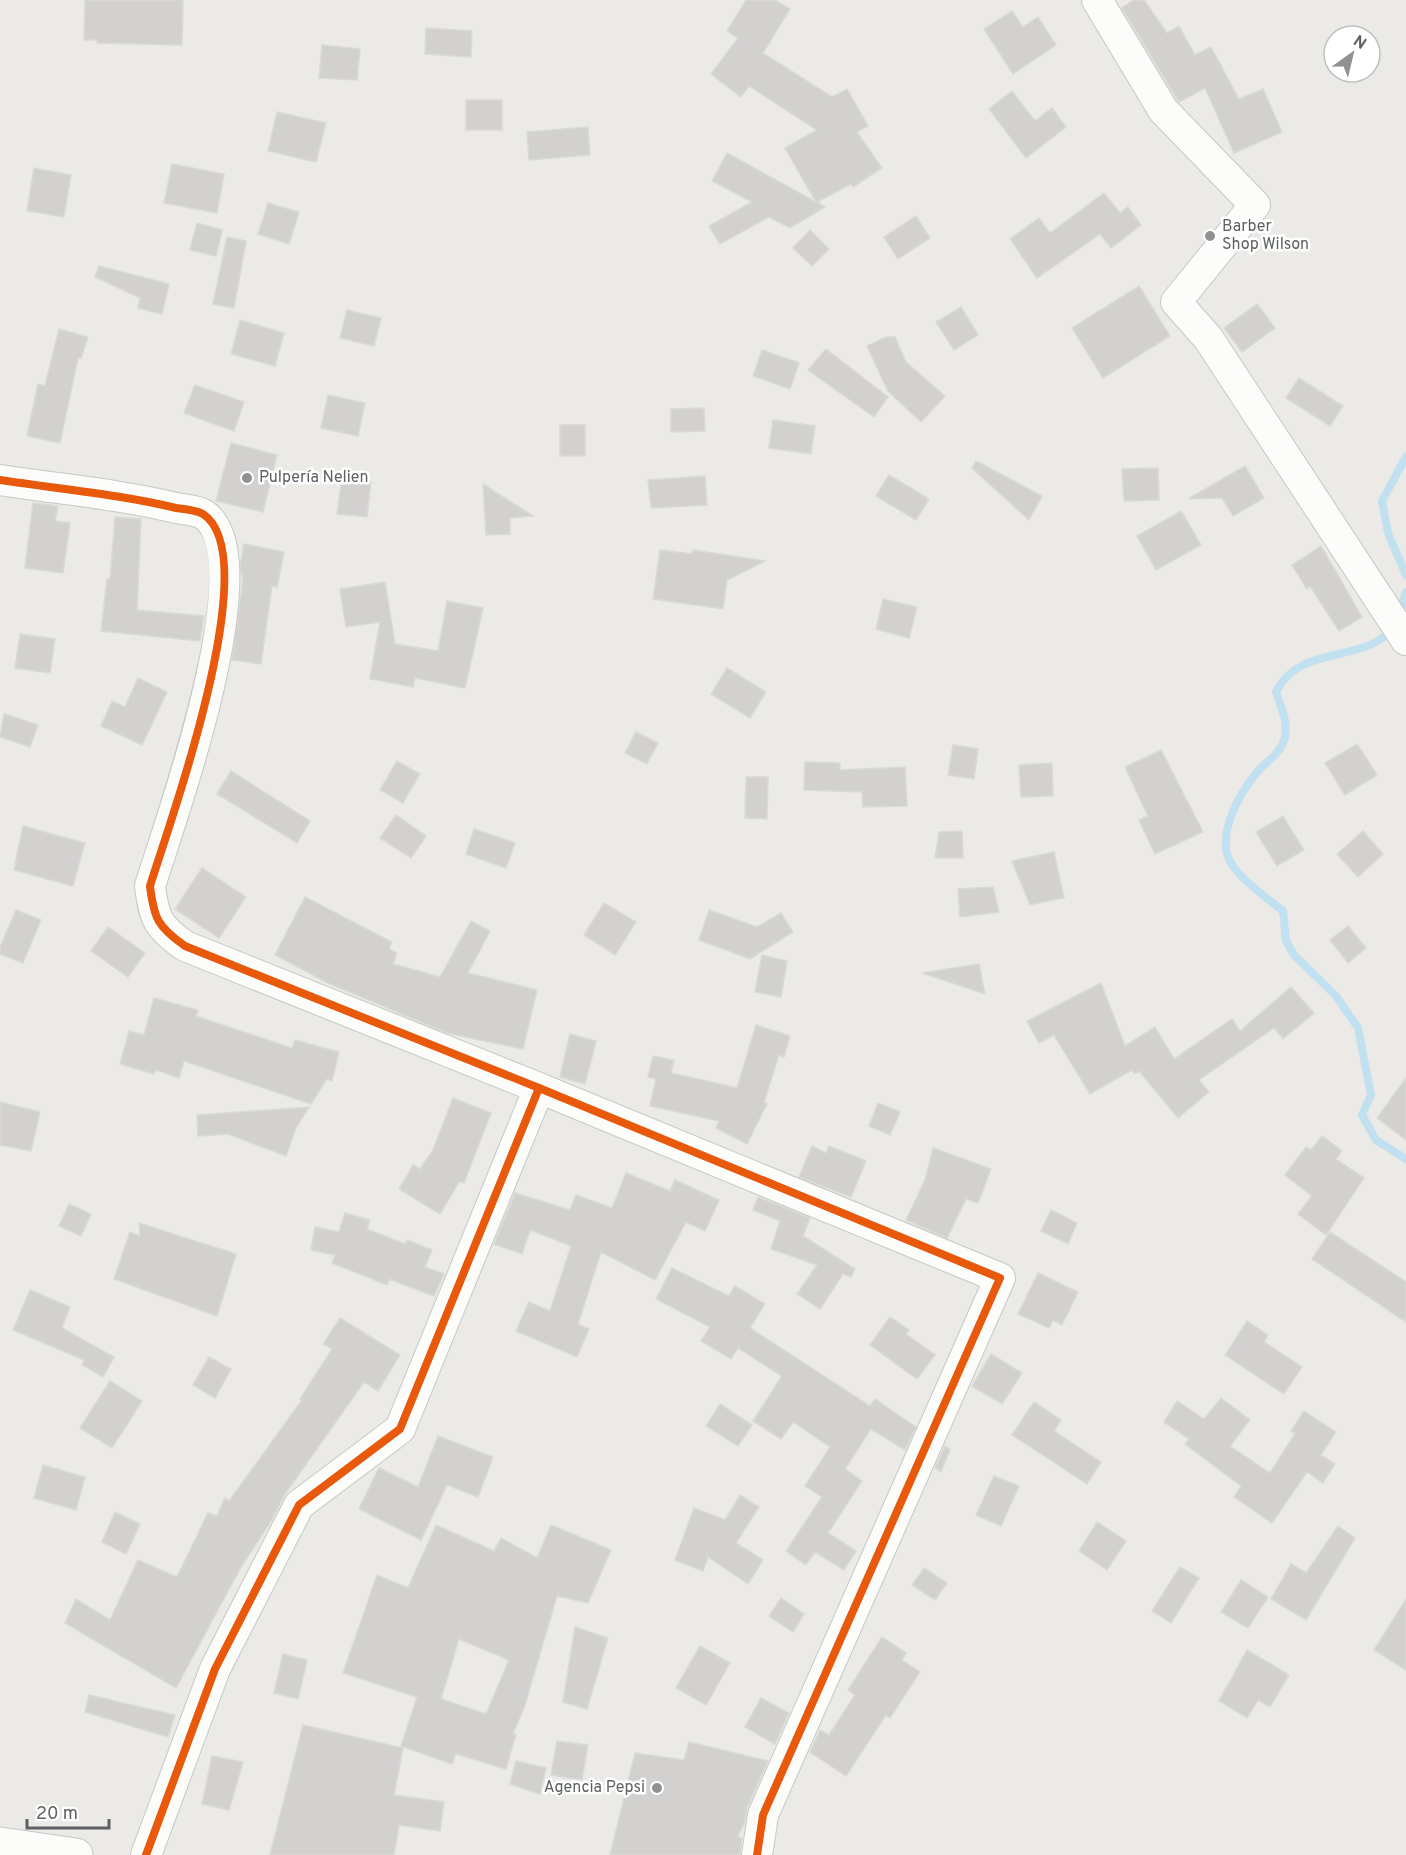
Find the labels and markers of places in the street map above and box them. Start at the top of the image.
place label: Barber Shop Wilson [1222,217,1309,255]
marker: Barber Shop Wilson [1203,229,1217,243]
place label: Pulpería Nelien [259,468,369,488]
marker: Pulpería Nelien [240,471,254,485]
place label: Agencia Pepsi [544,1778,645,1798]
marker: Agencia Pepsi [650,1781,664,1795]

